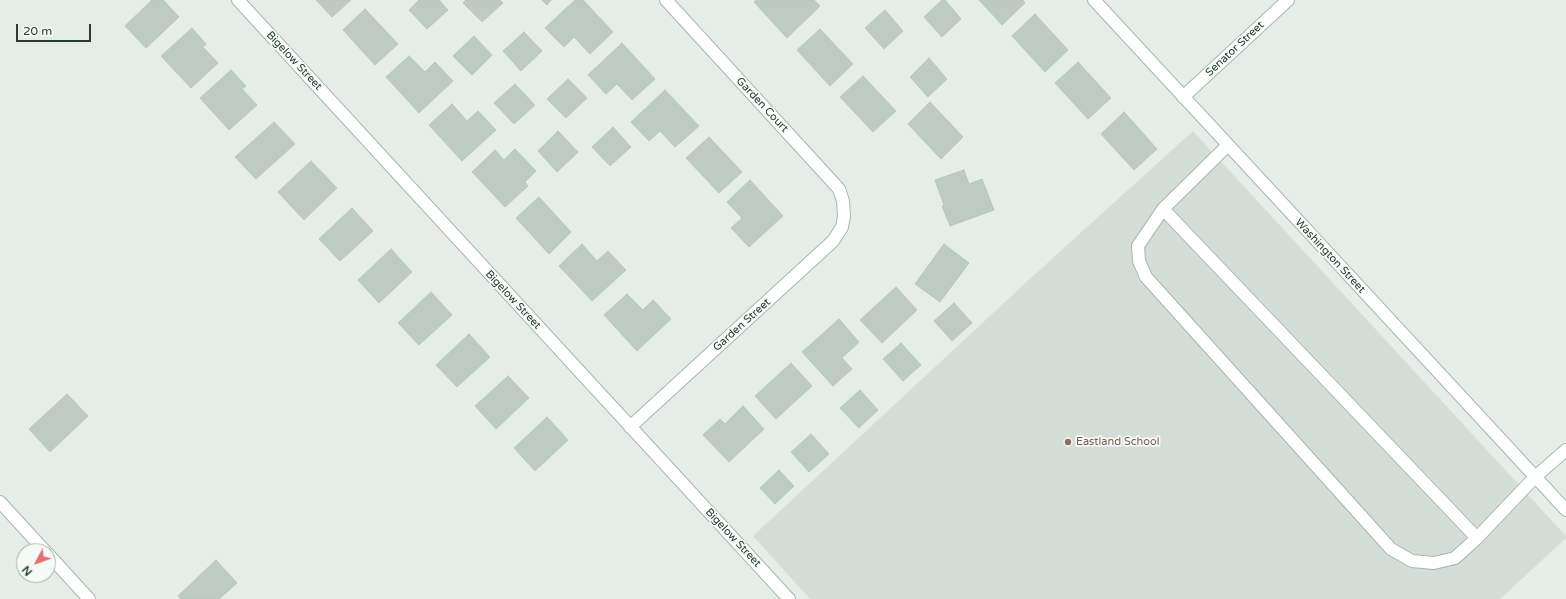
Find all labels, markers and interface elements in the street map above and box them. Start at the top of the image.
scale bar [18,16,93,42]
street label: Senator Street [1203,19,1267,79]
text: 20 m [23,24,52,38]
street label: Bigelow Street [263,29,325,93]
street label: Garden Court [733,75,791,135]
street label: Washington Street [1292,216,1368,296]
street label: Bigelow Street [482,268,544,332]
street label: Garden Street [711,296,773,354]
place label: Eastland School [1076,435,1159,449]
marker: Eastland School [1063,437,1073,447]
street label: Bigelow Street [702,506,764,570]
north arrow [16,543,56,583]
text: N [20,563,35,578]

